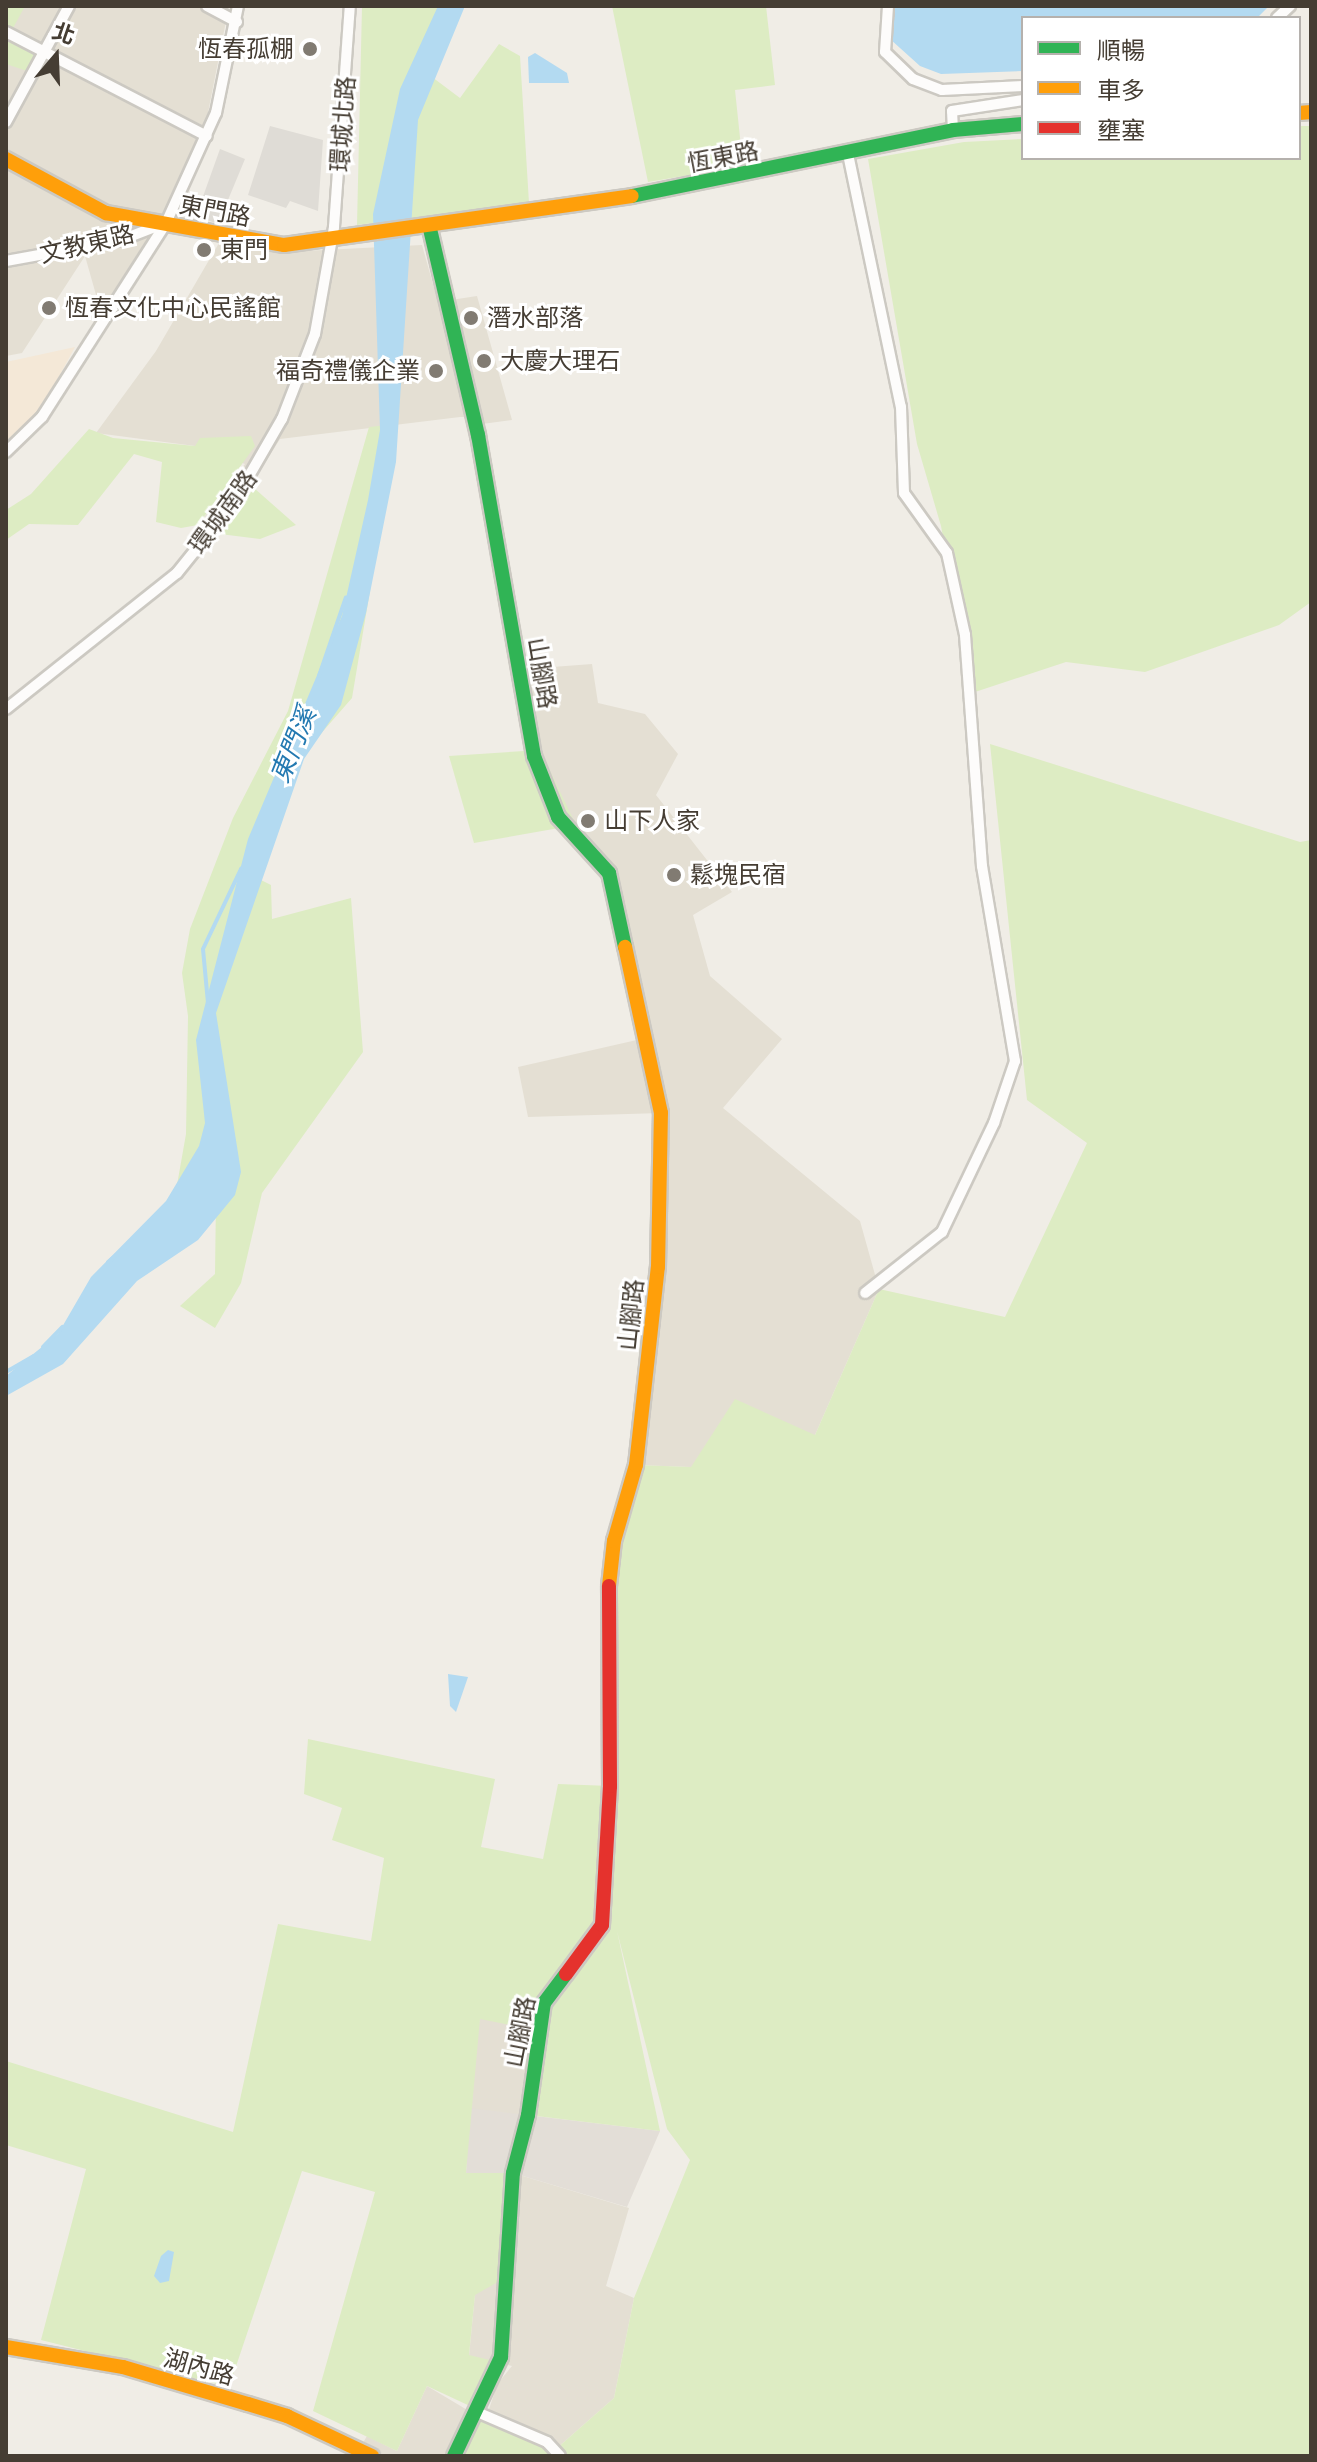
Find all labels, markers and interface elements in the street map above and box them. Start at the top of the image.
north arrow [16,16,96,96]
text: 北 [49,16,79,50]
legend [1021,16,1301,160]
place label: 恆春孤棚 [198,35,294,63]
text: 順暢 [1097,35,1145,66]
marker: 恆春孤棚 [301,40,319,58]
street label: 環城北路 [325,75,361,173]
text: 車多 [1097,75,1145,106]
text: 壅塞 [1097,115,1145,146]
street label: 恆東路 [685,136,761,178]
street label: 東門路 [177,190,253,232]
street label: 文教東路 [37,219,137,269]
place label: 東門 [220,236,268,264]
marker: 東門 [195,241,213,259]
place label: 恆春文化中心民謠館 [65,294,281,322]
marker: 恆春文化中心民謠館 [40,299,58,317]
place label: 潛水部落 [487,304,583,332]
marker: 潛水部落 [462,309,480,327]
place label: 大慶大理石 [500,347,620,375]
marker: 大慶大理石 [475,352,493,370]
place label: 福奇禮儀企業 [276,357,420,385]
marker: 福奇禮儀企業 [427,362,445,380]
street label: 環城南路 [183,465,263,559]
street label: 山腳路 [522,635,562,711]
water label: 東門溪 [264,703,322,787]
place label: 山下人家 [604,807,700,835]
marker: 山下人家 [579,812,597,830]
place label: 鬆塊民宿 [690,861,786,889]
marker: 鬆塊民宿 [665,866,683,884]
street label: 山腳路 [613,1278,649,1352]
street label: 山腳路 [499,1994,541,2070]
street label: 湖內路 [160,2343,238,2391]

